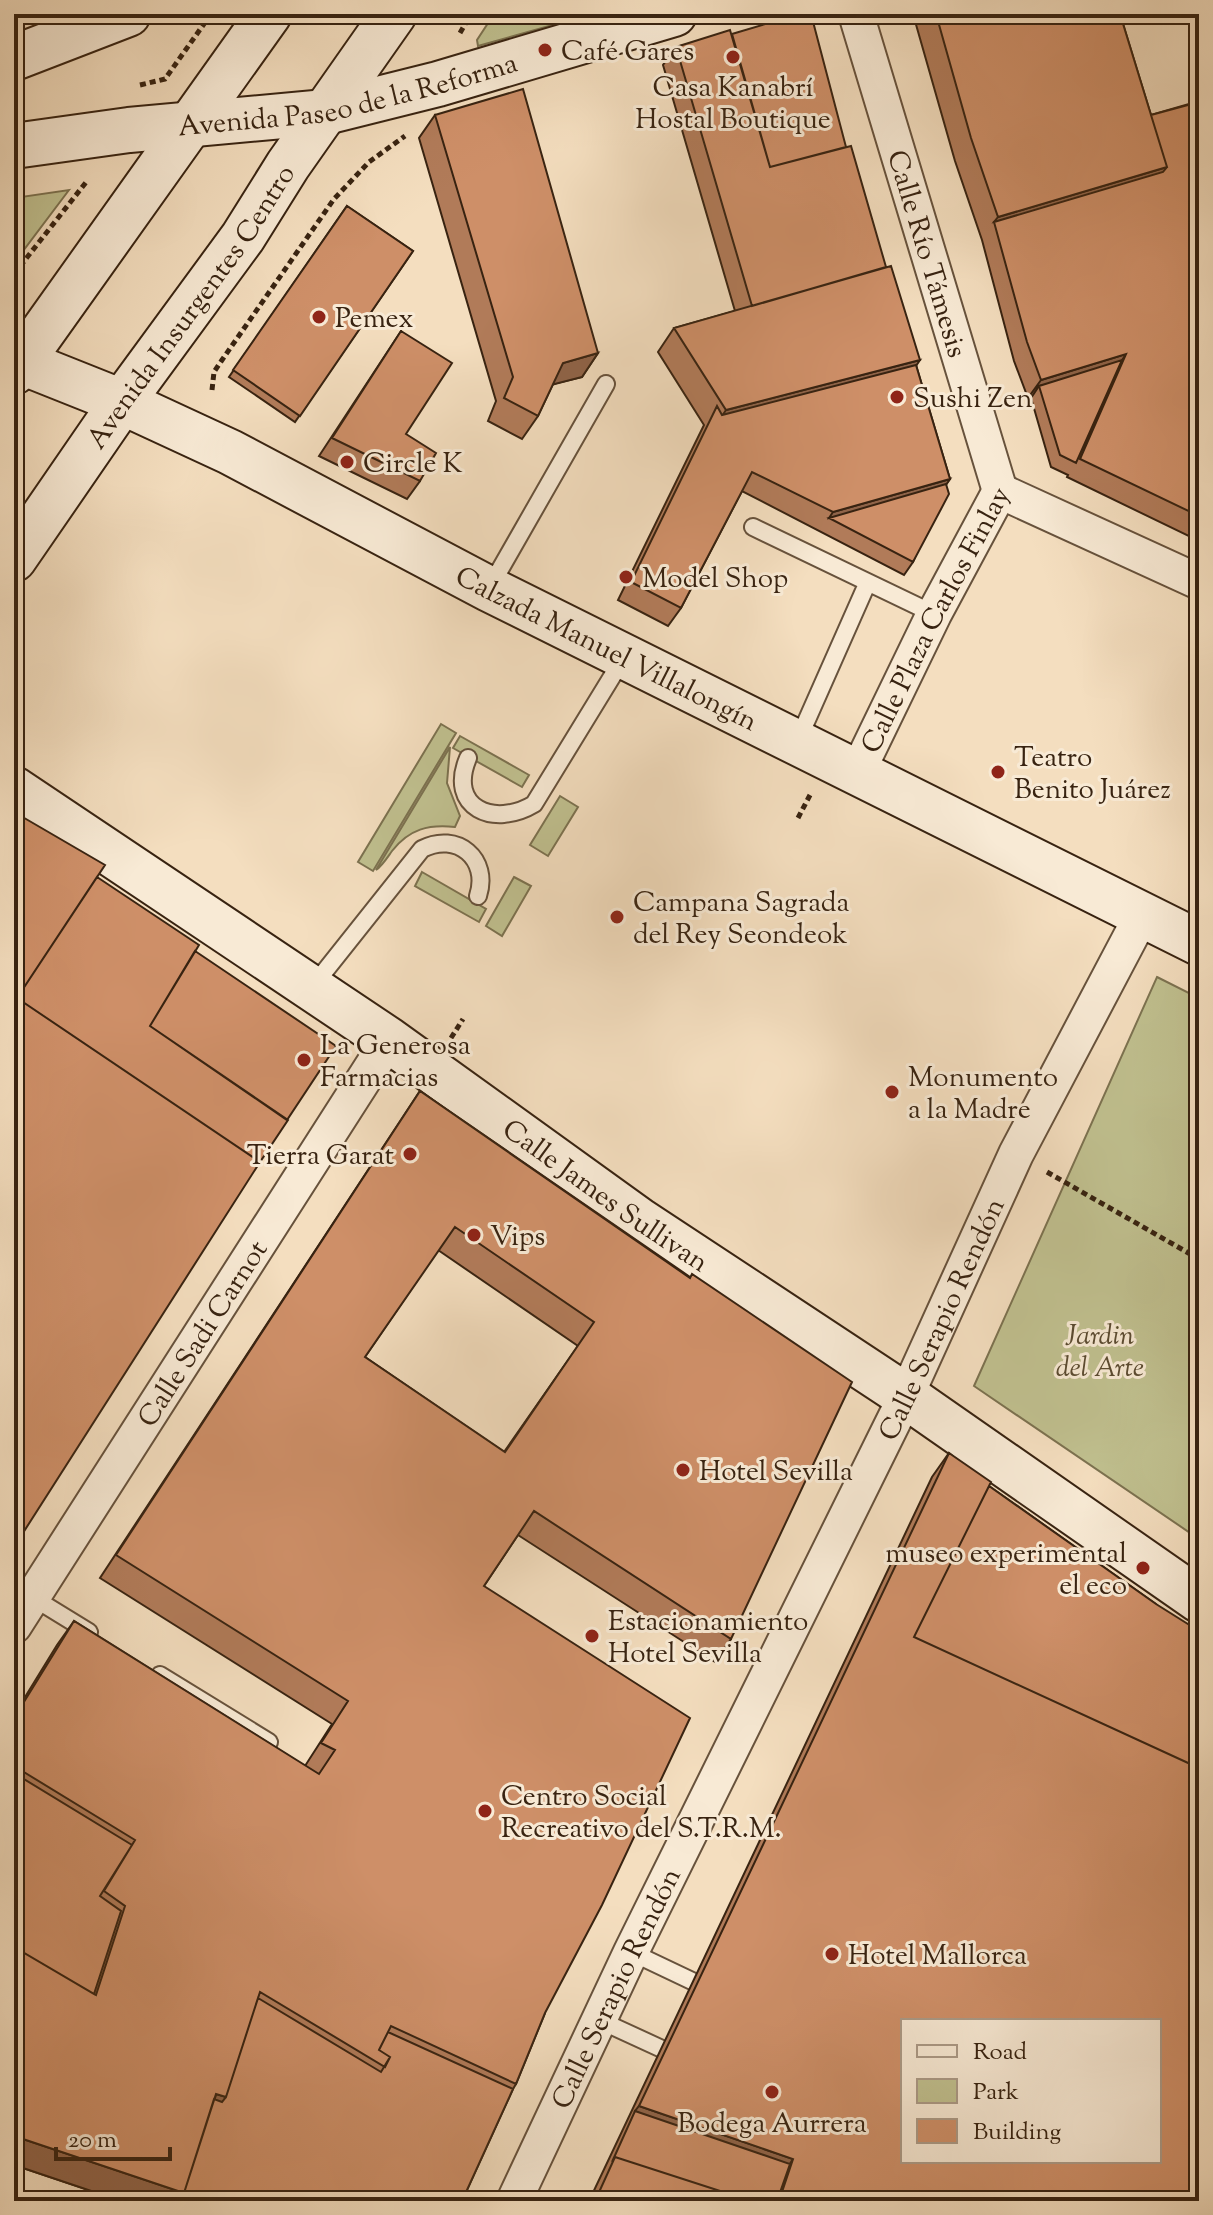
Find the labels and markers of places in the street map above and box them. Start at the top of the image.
place label: Café Gares [561,33,694,73]
marker: Café Gares [536,41,554,59]
marker: Casa Kanabrí Hostal Boutique [724,48,742,66]
place label: Casa Kanabrí Hostal Boutique [635,69,831,141]
place label: Pemex [335,300,414,340]
marker: Pemex [310,308,328,326]
place label: Sushi Zen [913,380,1033,420]
marker: Sushi Zen [888,388,906,406]
place label: Circle K [363,445,463,485]
marker: Circle K [338,453,356,471]
place label: Model Shop [642,560,788,600]
marker: Model Shop [617,568,635,586]
place label: Teatro Benito Juárez [1014,739,1171,811]
marker: Teatro Benito Juárez [989,763,1007,781]
place label: Campana Sagrada del Rey Seondeok [633,884,850,956]
marker: Campana Sagrada del Rey Seondeok [608,908,626,926]
place label: La Generosa Farmacias [320,1027,471,1099]
marker: La Generosa Farmacias [295,1051,313,1069]
place label: Monumento a la Madre [908,1059,1058,1131]
marker: Monumento a la Madre [883,1083,901,1101]
place label: Tierra Garat [247,1137,394,1177]
marker: Tierra Garat [401,1145,419,1163]
place label: Vips [490,1218,545,1258]
marker: Vips [465,1226,483,1244]
place label: Hotel Sevilla [699,1453,853,1493]
marker: Hotel Sevilla [674,1461,692,1479]
place label: museo experimental el eco [885,1535,1127,1607]
marker: museo experimental el eco [1134,1559,1152,1577]
place label: Estacionamiento Hotel Sevilla [608,1603,808,1675]
marker: Estacionamiento Hotel Sevilla [583,1627,601,1645]
place label: Centro Social Recreativo del S.T.R.M. [501,1778,782,1850]
marker: Centro Social Recreativo del S.T.R.M. [476,1802,494,1820]
place label: Hotel Mallorca [848,1937,1027,1977]
marker: Hotel Mallorca [823,1945,841,1963]
marker: Bodega Aurrera [763,2083,781,2101]
place label: Bodega Aurrera [677,2105,867,2145]

